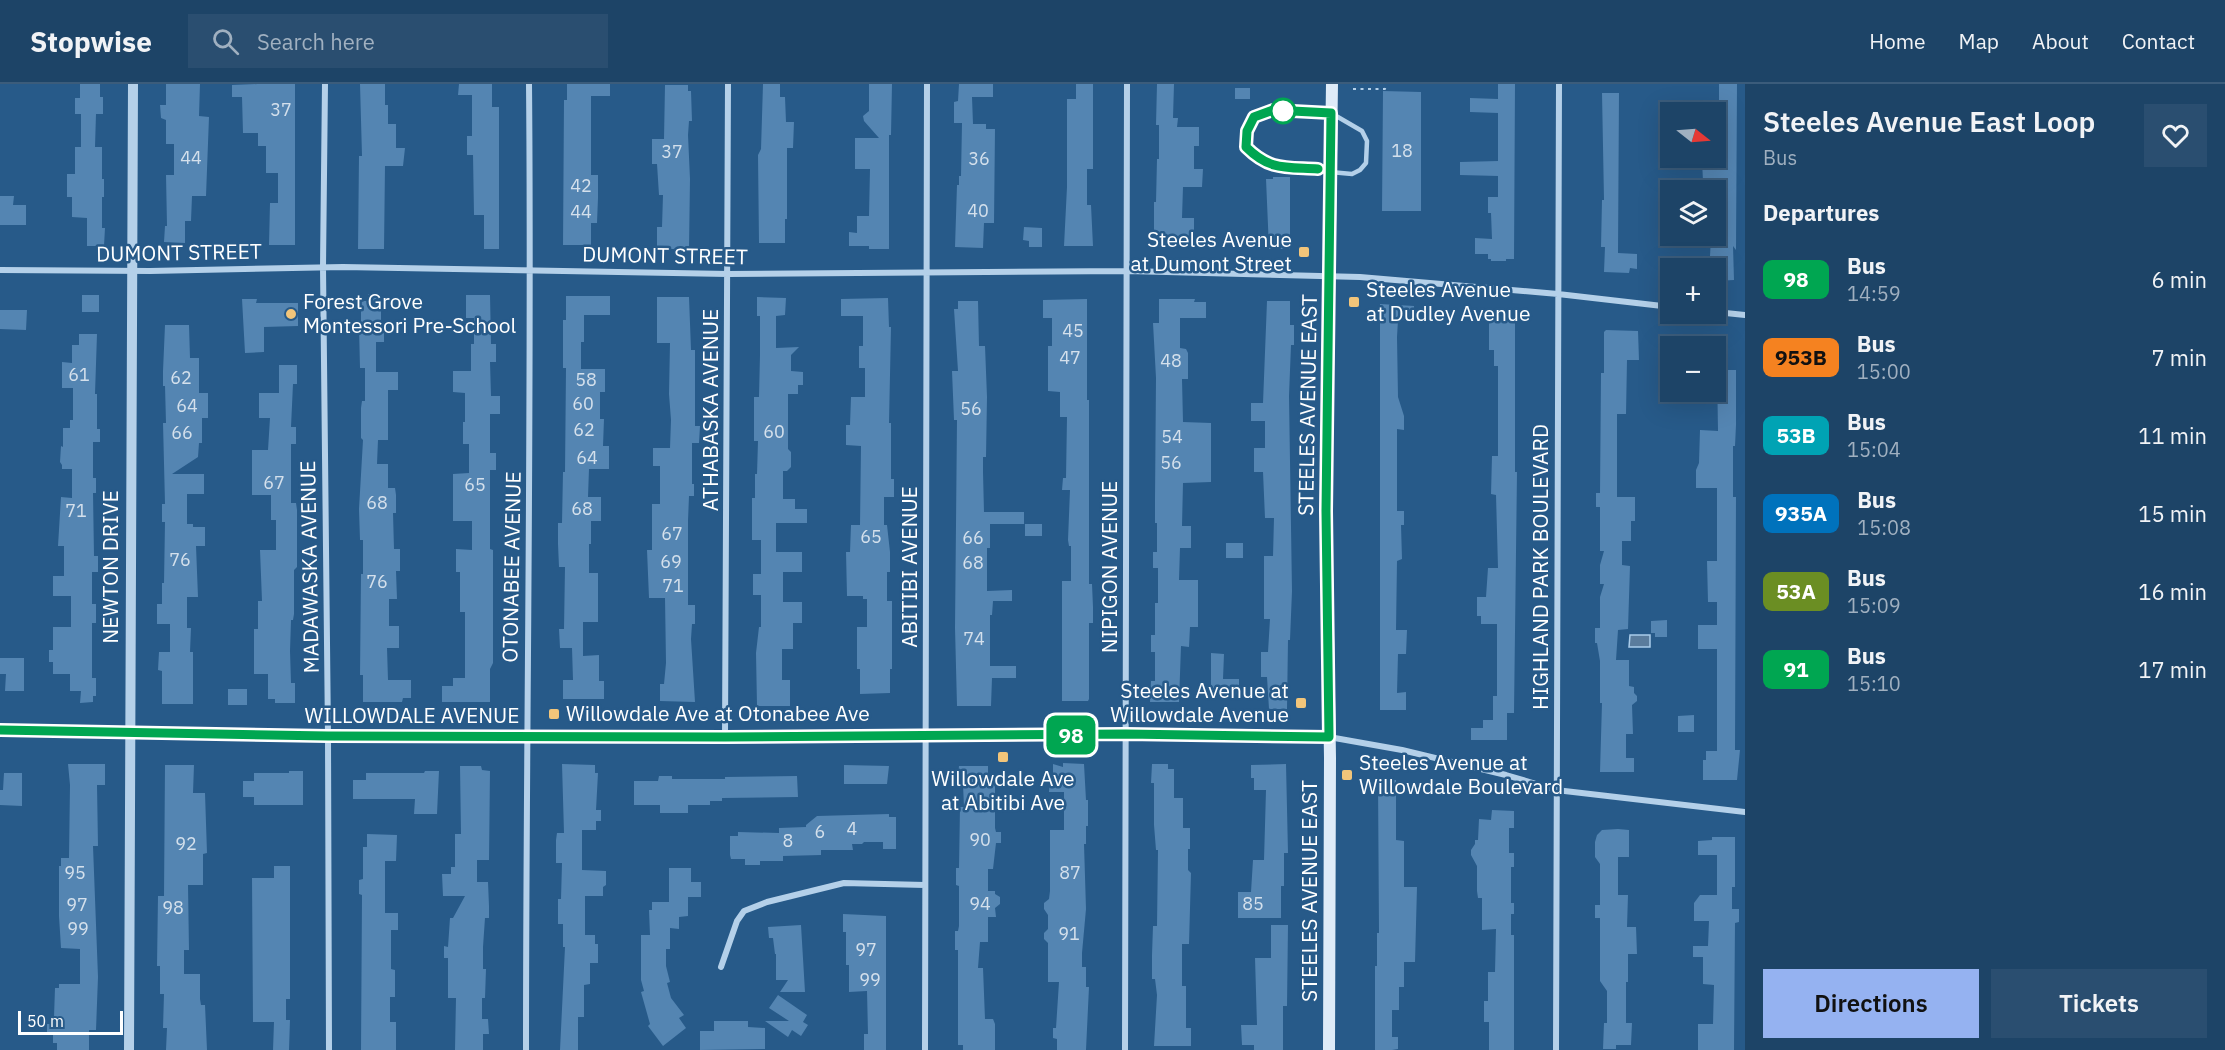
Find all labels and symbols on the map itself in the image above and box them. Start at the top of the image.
house number: 37 [270,98,292,121]
unlabelled marker [1270,98,1296,124]
north arrow [1660,102,1726,168]
house number: 18 [1391,139,1413,162]
house number: 37 [661,140,683,163]
house number: 44 [180,146,202,169]
house number: 36 [968,147,990,170]
house number: 42 [570,174,592,197]
house number: 40 [967,199,989,222]
house number: 44 [570,200,592,223]
place label: Steeles Avenue at Dumont Street [1130,225,1292,277]
street label: DUMONT STREET [96,237,262,267]
street label: DUMONT STREET [582,240,748,270]
marker: Steeles Avenue at Dumont Street [1297,245,1311,259]
place label: Steeles Avenue at Dudley Avenue [1366,275,1530,327]
place label: Forest Grove Montessori Pre-School [303,287,517,339]
street label: STEELES AVENUE EAST [1291,294,1323,516]
marker: Steeles Avenue at Dudley Avenue [1347,295,1361,309]
marker: Forest Grove Montessori Pre-School [284,307,298,321]
street label: ATHABASKA AVENUE [696,309,724,511]
house number: 45 [1062,319,1084,342]
house number: 47 [1059,346,1081,369]
house number: 48 [1160,349,1182,372]
house number: 61 [68,363,90,386]
house number: 62 [170,366,192,389]
house number: 58 [575,368,597,391]
house number: 60 [572,392,594,415]
house number: 64 [176,394,198,417]
house number: 56 [960,397,982,420]
house number: 62 [573,418,595,441]
house number: 60 [763,420,785,443]
house number: 66 [171,421,193,444]
street label: HIGHLAND PARK BOULEVARD [1526,424,1554,710]
house number: 54 [1161,425,1183,448]
house number: 64 [576,446,598,469]
house number: 56 [1160,451,1182,474]
street label: MADAWASKA AVENUE [293,460,325,674]
house number: 67 [263,471,285,494]
street label: OTONABEE AVENUE [495,471,527,663]
house number: 65 [464,473,486,496]
street label: NIPIGON AVENUE [1095,481,1123,653]
street label: ABITIBI AVENUE [895,486,923,648]
street label: NEWTON DRIVE [96,490,124,644]
house number: 68 [366,491,388,514]
house number: 68 [571,497,593,520]
house number: 71 [65,499,87,522]
house number: 67 [661,522,683,545]
house number: 65 [860,525,882,548]
house number: 66 [962,526,984,549]
house number: 76 [169,548,191,571]
house number: 69 [660,550,682,573]
house number: 68 [962,551,984,574]
house number: 76 [366,570,388,593]
house number: 71 [662,574,684,597]
house number: 74 [963,627,985,650]
place label: Steeles Avenue at Willowdale Avenue [1110,676,1289,728]
marker: Steeles Avenue at Willowdale Avenue [1294,696,1308,710]
place label: Willowdale Ave at Otonabee Ave [566,699,870,727]
street label: WILLOWDALE AVENUE [304,701,520,729]
marker: Willowdale Ave at Otonabee Ave [547,707,561,721]
line badge: 98 [1044,716,1098,754]
place label: Steeles Avenue at Willowdale Boulevard [1359,748,1563,800]
marker: Willowdale Ave at Abitibi Ave [996,750,1010,764]
place label: Willowdale Ave at Abitibi Ave [931,764,1075,816]
marker: Steeles Avenue at Willowdale Boulevard [1340,768,1354,782]
street label: STEELES AVENUE EAST [1295,780,1323,1002]
house number: 4 [847,817,858,840]
house number: 6 [815,820,825,843]
house number: 90 [969,828,991,851]
house number: 8 [783,829,793,852]
house number: 92 [175,832,197,855]
house number: 95 [64,861,86,884]
house number: 87 [1059,861,1081,884]
house number: 94 [969,892,991,915]
house number: 85 [1242,892,1264,915]
house number: 97 [66,893,88,916]
house number: 98 [162,896,184,919]
house number: 99 [67,917,89,940]
house number: 91 [1058,922,1080,945]
house number: 97 [855,938,877,961]
house number: 99 [859,968,881,991]
scale bar [18,1008,123,1036]

